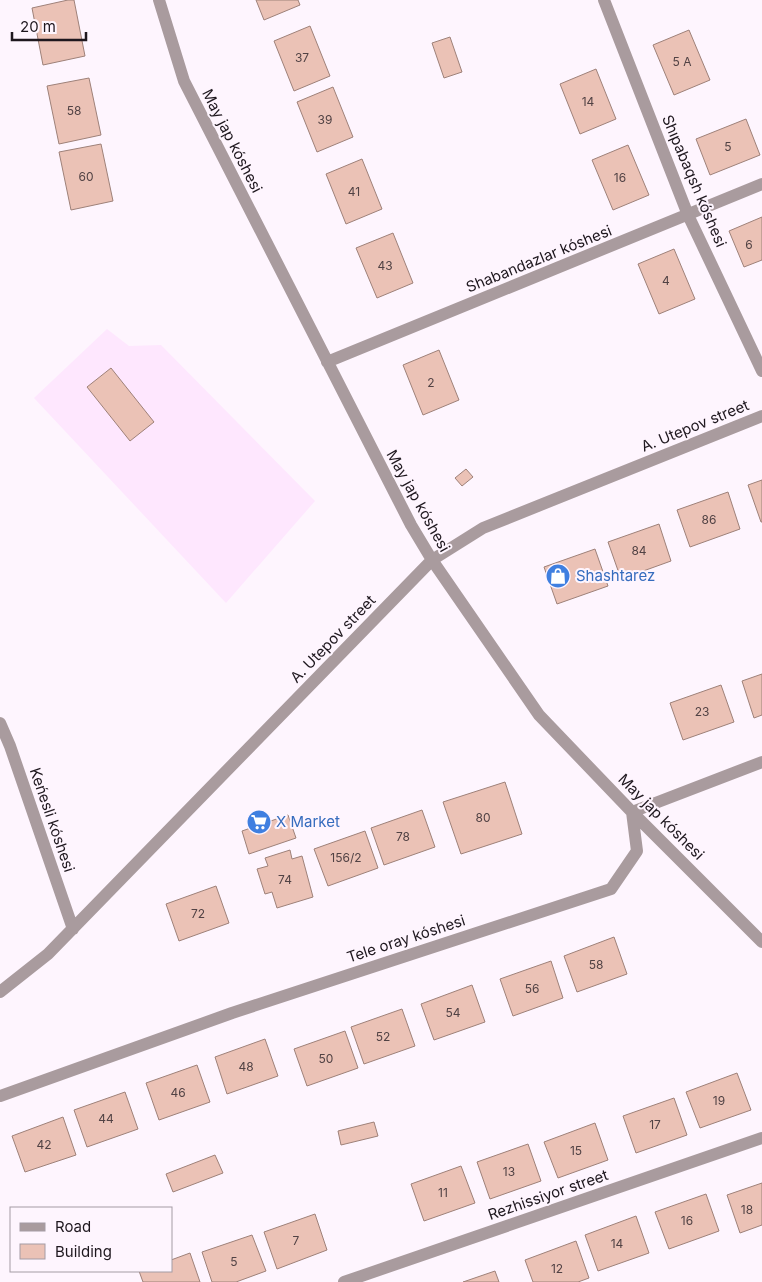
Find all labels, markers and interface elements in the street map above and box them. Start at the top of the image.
scale bar [12,10,86,42]
text: 20 m [20,17,56,36]
house number: 37 [295,50,309,65]
house number: 5 А [673,54,691,69]
street label: May jap kóshesi [198,86,267,196]
house number: 14 [582,94,595,109]
house number: 58 [67,103,81,118]
house number: 39 [318,112,332,127]
street label: Shıpabaqsh kóshesi [658,112,731,250]
house number: 5 [724,139,732,154]
house number: 60 [78,169,94,184]
house number: 16 [614,170,626,185]
house number: 41 [348,184,360,199]
street label: Shabandazlar kóshesi [463,221,614,296]
house number: 6 [745,237,753,252]
house number: 43 [377,258,393,273]
house number: 4 [662,273,670,288]
house number: 2 [427,375,435,390]
street label: A. Utepov street [638,395,752,456]
street label: May jap kóshesi [383,446,454,555]
house number: 86 [702,512,716,527]
house number: 84 [631,543,647,558]
shop icon: Shashtarez [545,563,571,589]
place label: Shashtarez [576,566,655,585]
street label: A. Utepov street [286,591,379,687]
house number: 23 [695,704,709,719]
street label: Keńesli kóshesi [26,765,79,875]
street label: May jap kóshesi [614,770,708,864]
supermarket icon: X Market [246,809,272,835]
house number: 80 [476,810,491,825]
place label: X Market [276,812,340,831]
house number: 78 [396,829,410,844]
house number: 156/2 [330,850,362,865]
house number: 74 [278,872,292,887]
house number: 72 [191,906,205,921]
street label: Tele oray kóshesi [344,910,467,967]
house number: 58 [589,957,603,972]
house number: 56 [525,981,539,996]
house number: 54 [445,1005,461,1020]
house number: 52 [376,1029,390,1044]
house number: 50 [319,1051,333,1066]
house number: 48 [238,1059,254,1074]
house number: 46 [170,1085,186,1100]
house number: 19 [713,1093,725,1108]
house number: 44 [98,1111,114,1126]
house number: 17 [649,1117,661,1132]
house number: 42 [36,1137,52,1152]
house number: 15 [570,1143,582,1158]
house number: 13 [503,1164,515,1179]
street label: Rezhissiyor street [485,1165,610,1224]
house number: 11 [438,1185,448,1200]
house number: 18 [741,1202,753,1217]
legend [10,1207,172,1272]
house number: 16 [681,1213,693,1228]
text: Road [55,1217,91,1236]
house number: 7 [293,1233,300,1248]
house number: 14 [611,1236,624,1251]
text: Building [55,1242,112,1261]
house number: 5 [230,1254,238,1269]
house number: 12 [551,1261,563,1276]

